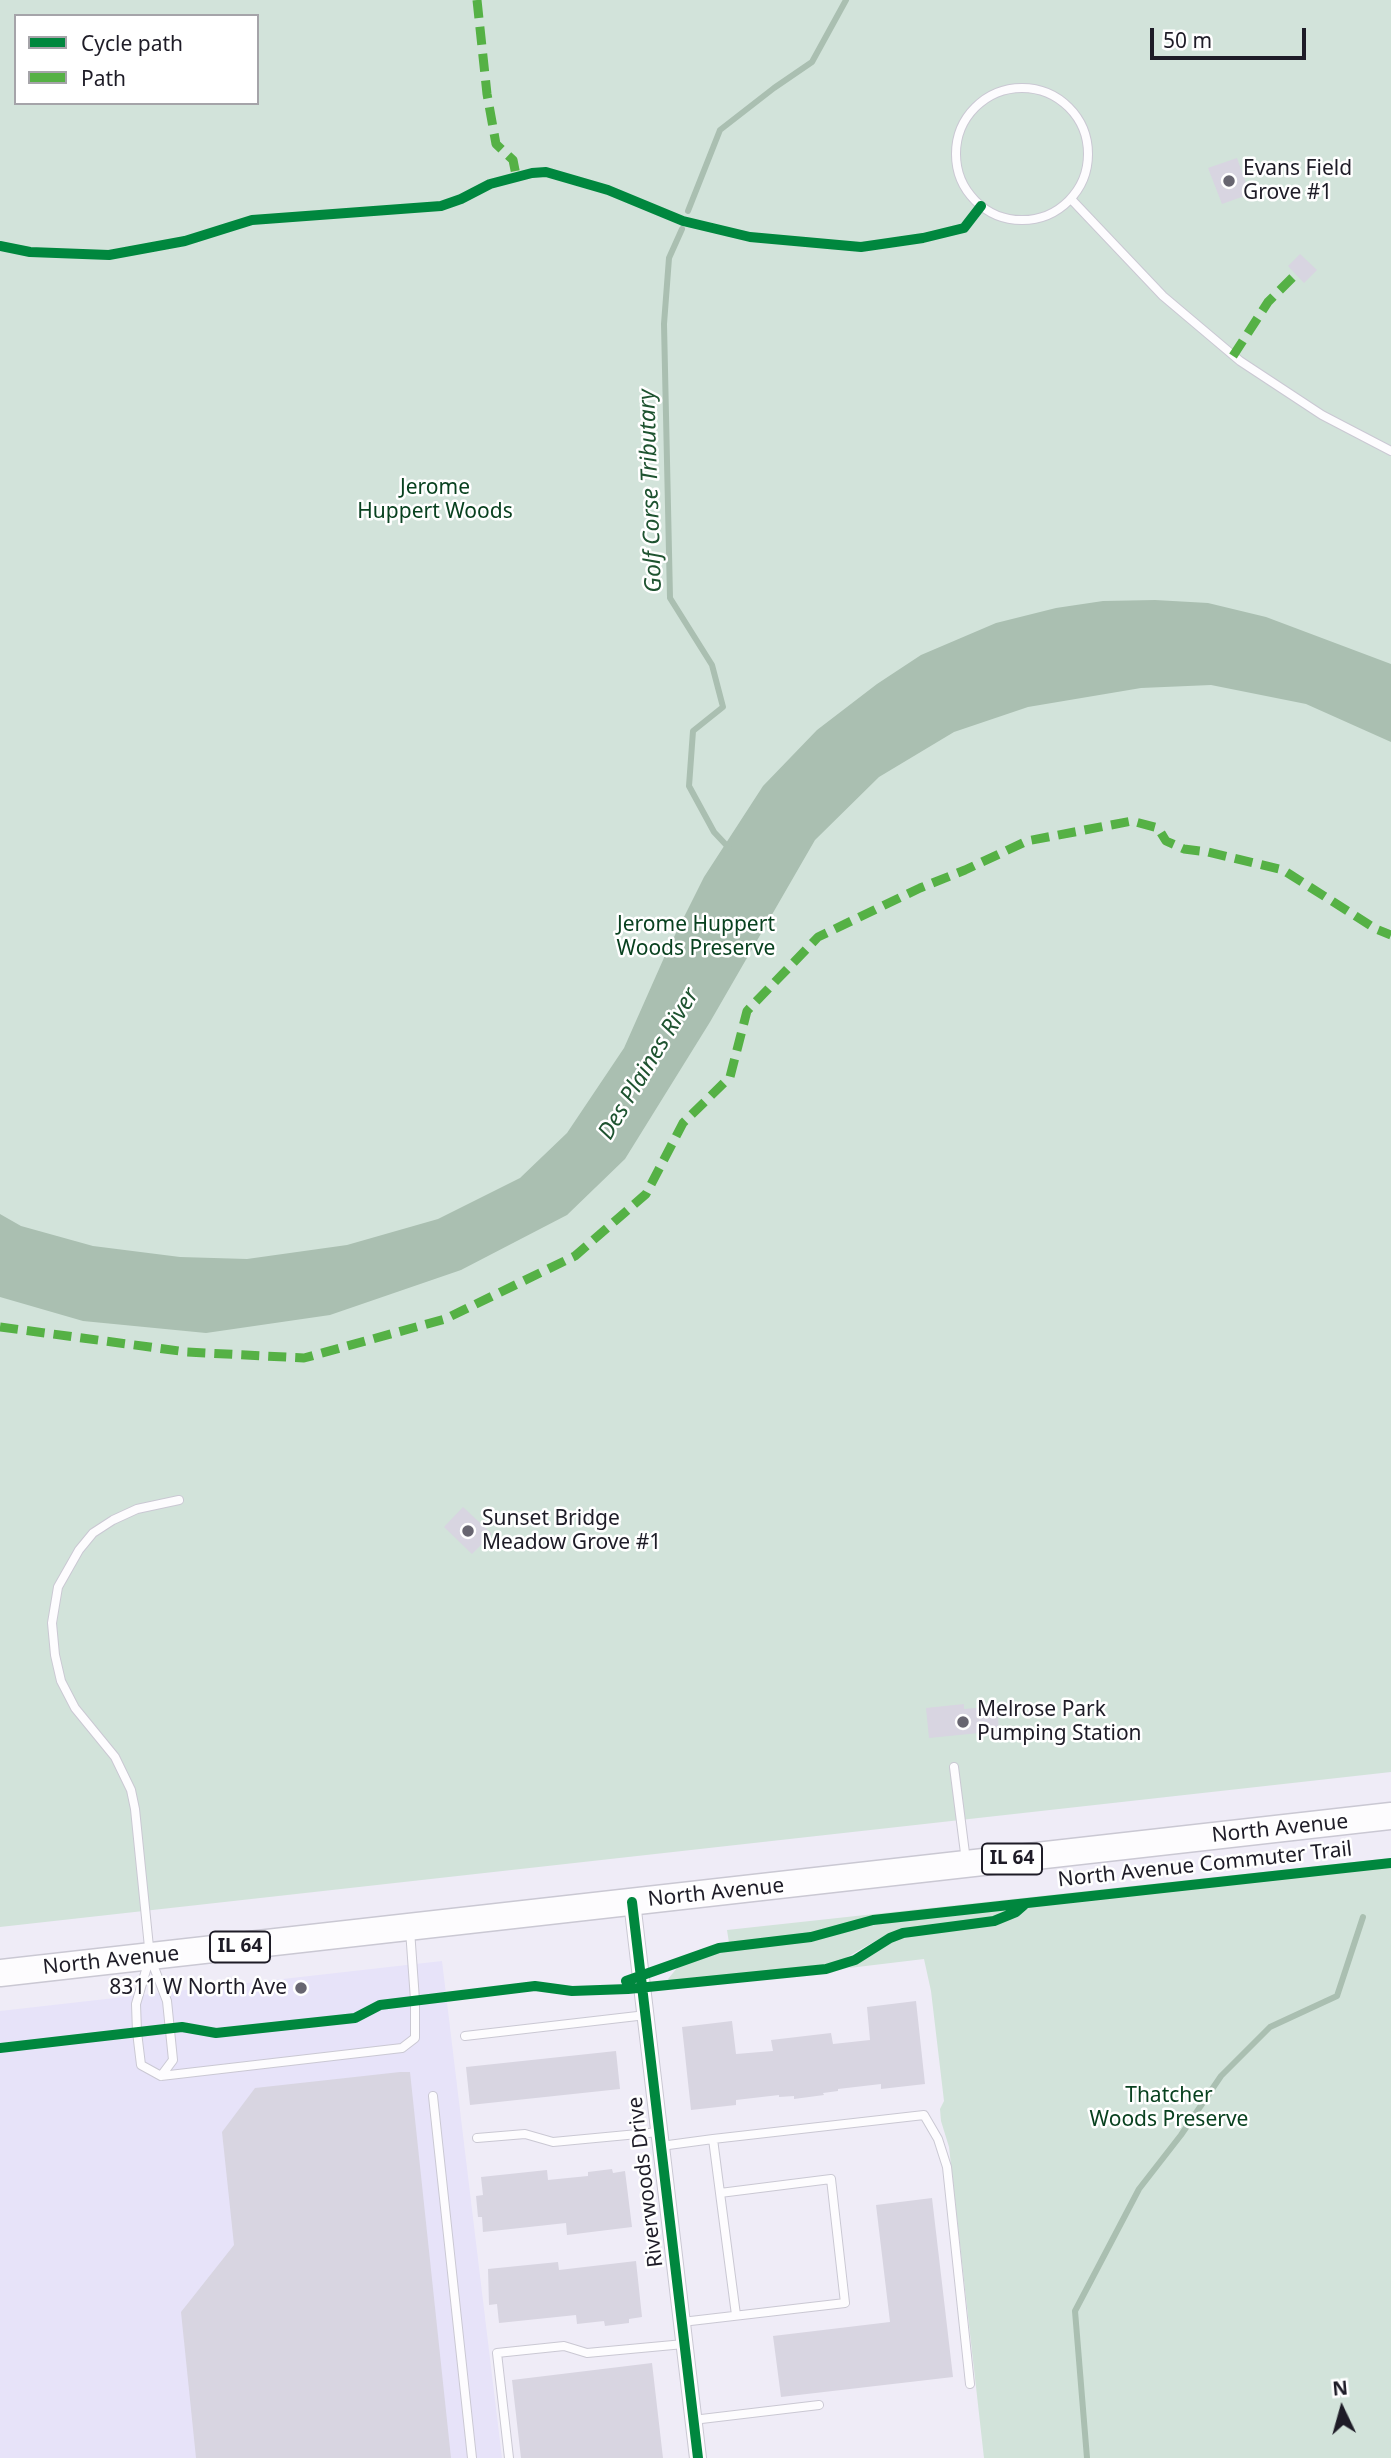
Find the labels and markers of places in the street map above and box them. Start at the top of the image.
place label: Evans Field Grove #1 [1243,156,1352,206]
marker: Evans Field Grove #1 [1221,173,1237,189]
place label: Sunset Bridge Meadow Grove #1 [482,1506,661,1556]
marker: Sunset Bridge Meadow Grove #1 [460,1523,476,1539]
place label: Melrose Park Pumping Station [977,1697,1142,1747]
marker: Melrose Park Pumping Station [955,1714,971,1730]
place label: 8311 W North Ave [109,1975,287,2001]
marker: 8311 W North Ave [293,1980,309,1996]

